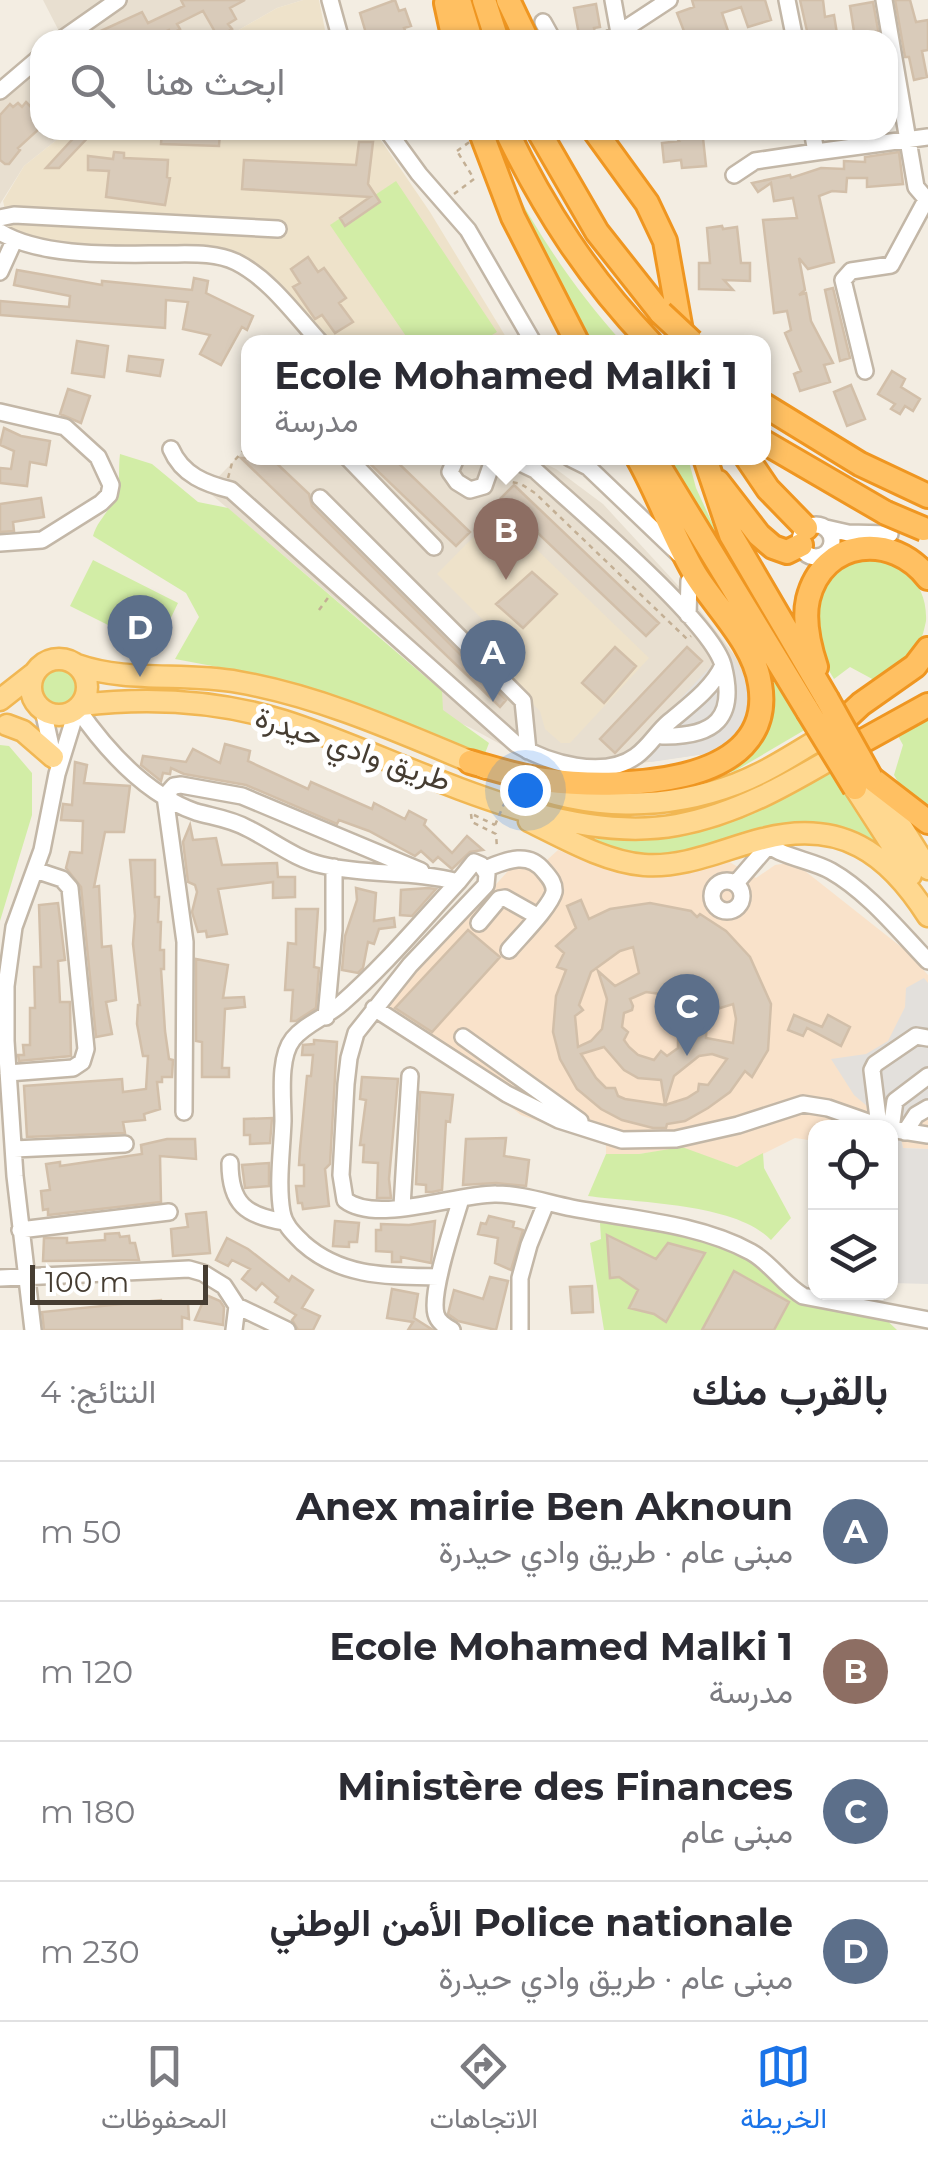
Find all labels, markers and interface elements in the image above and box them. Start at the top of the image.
search box [30,30,898,140]
icon: search [65,58,120,113]
text: ابحث هنا [145,58,285,105]
popup [241,335,771,465]
text: Ecole Mohamed Malki 1 [274,352,738,399]
text: مدرسة [274,401,359,440]
pin: B [474,498,538,580]
pin: D [108,594,172,677]
pin: A [460,620,526,702]
street label: طريق وادي حيدرة [249,698,456,805]
your location [500,765,551,816]
pin: C [654,974,720,1056]
map controls [808,1120,898,1300]
button: locate [808,1120,898,1210]
button: layers [808,1210,898,1300]
scale bar [30,1260,208,1304]
text: 100 m [45,1265,129,1299]
text: بالقرب منك [692,1364,888,1416]
text: النتائج: 4 [40,1372,156,1411]
text: Anex mairie Ben Aknoun [296,1483,793,1530]
text: 50 m [40,1512,122,1551]
text: A [843,1512,868,1551]
text: مبنى عام · طريق وادي حيدرة [438,1532,793,1571]
text: Ecole Mohamed Malki 1 [329,1623,793,1670]
text: 120 m [40,1652,133,1691]
text: B [843,1652,868,1691]
text: مدرسة [709,1672,793,1711]
text: Ministère des Finances [337,1763,793,1810]
text: 180 m [40,1792,136,1831]
text: C [844,1792,867,1831]
text: مبنى عام [681,1812,793,1851]
text: Police nationale الأمن الوطني [270,1899,793,1946]
text: 230 m [40,1932,140,1971]
text: D [842,1932,869,1971]
text: مبنى عام · طريق وادي حيدرة [438,1958,793,1997]
tab: المحفوظات [101,2039,227,2143]
tab: الاتجاهات [429,2039,538,2143]
tab: الخريطة [740,2039,827,2143]

